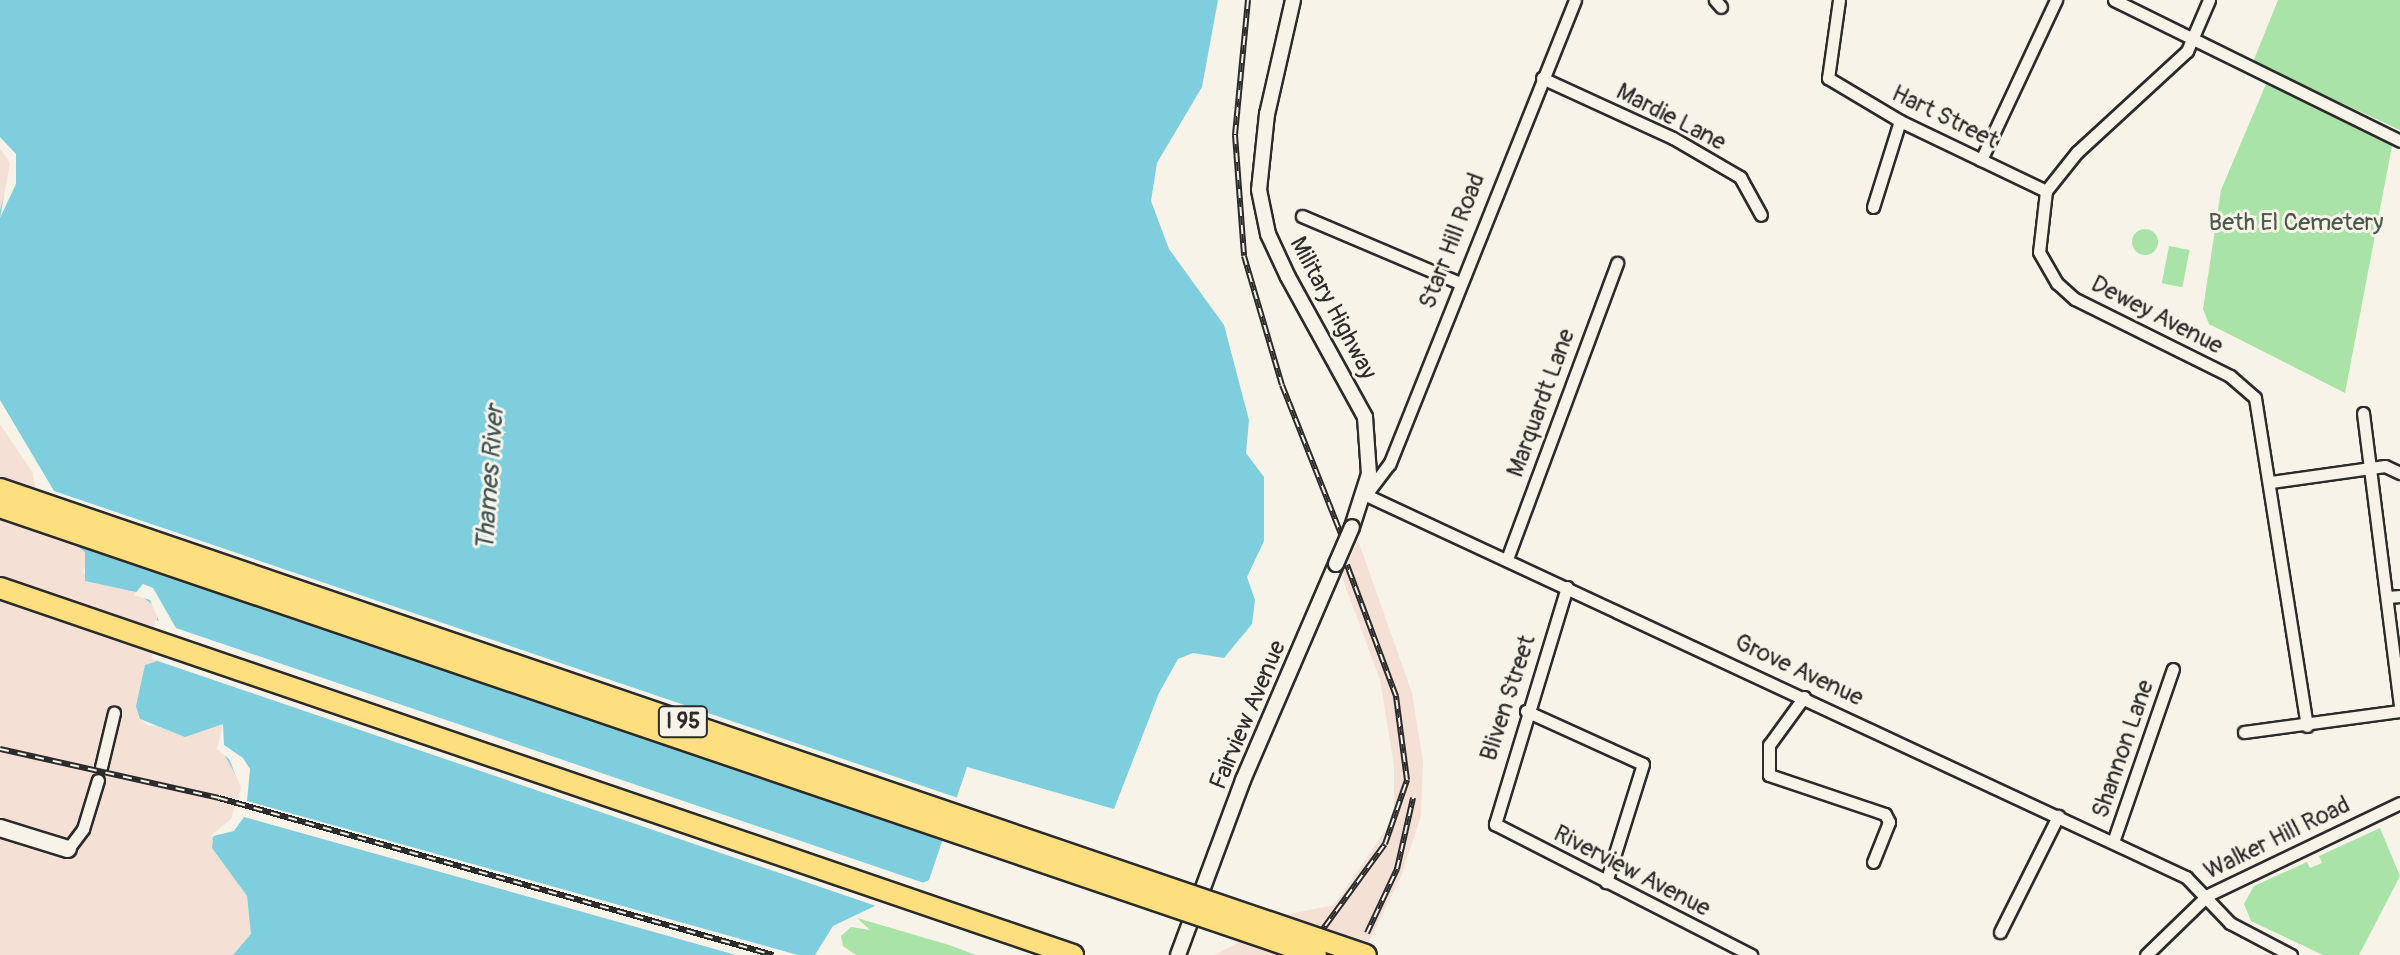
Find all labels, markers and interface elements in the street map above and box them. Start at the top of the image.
street label: Mardie Lane [1611,77,1731,157]
street label: Hart Street [1887,79,2003,155]
street label: Starr Hill Road [1413,169,1491,313]
park label: Beth El Cemetery [2209,209,2383,237]
street label: Military Highway [1283,232,1383,384]
street label: Dewey Avenue [2086,269,2228,361]
street label: Marquardt Lane [1501,325,1581,481]
water label: Thames River [470,404,512,552]
street label: Grove Avenue [1730,628,1868,712]
street label: Bliven Street [1474,632,1542,764]
street label: Fairview Avenue [1204,636,1292,794]
street label: Shannon Lane [2086,676,2160,822]
road number: I 95 [657,704,709,740]
street label: Walker Hill Road [2199,790,2355,886]
street label: Riverview Avenue [1549,819,1715,923]

